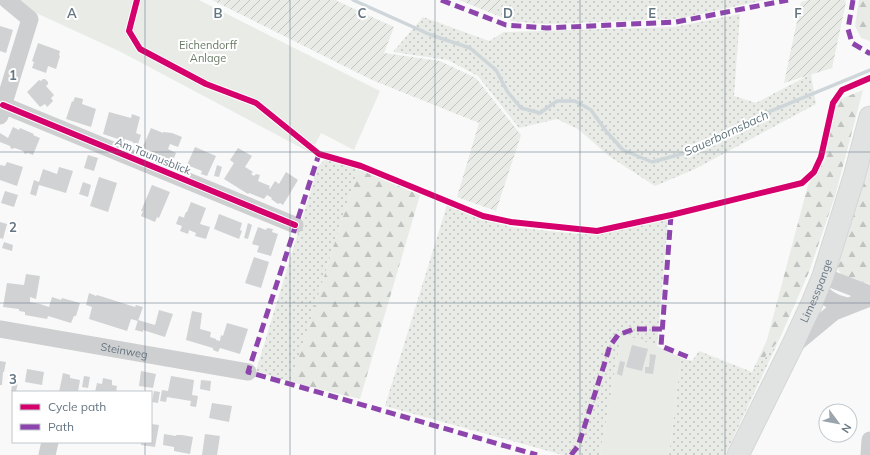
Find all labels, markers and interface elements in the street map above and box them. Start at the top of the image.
text: A [67,5,77,21]
text: B [214,5,223,21]
text: C [358,5,367,21]
text: D [503,5,513,21]
text: E [648,5,656,21]
text: F [794,5,802,21]
park label: Eichendorff Anlage [179,38,237,65]
text: 1 [9,67,17,83]
water label: Sauerbornsbach [681,107,771,159]
street label: Am Taunusblick [113,134,193,178]
text: 2 [9,219,17,235]
street label: Limesspange [797,257,835,325]
street label: Steinweg [99,340,149,362]
text: 3 [9,371,17,387]
legend [12,391,152,443]
text: Cycle path [48,399,106,414]
north arrow [818,403,858,443]
text: Path [48,419,74,434]
text: N [838,421,855,436]

